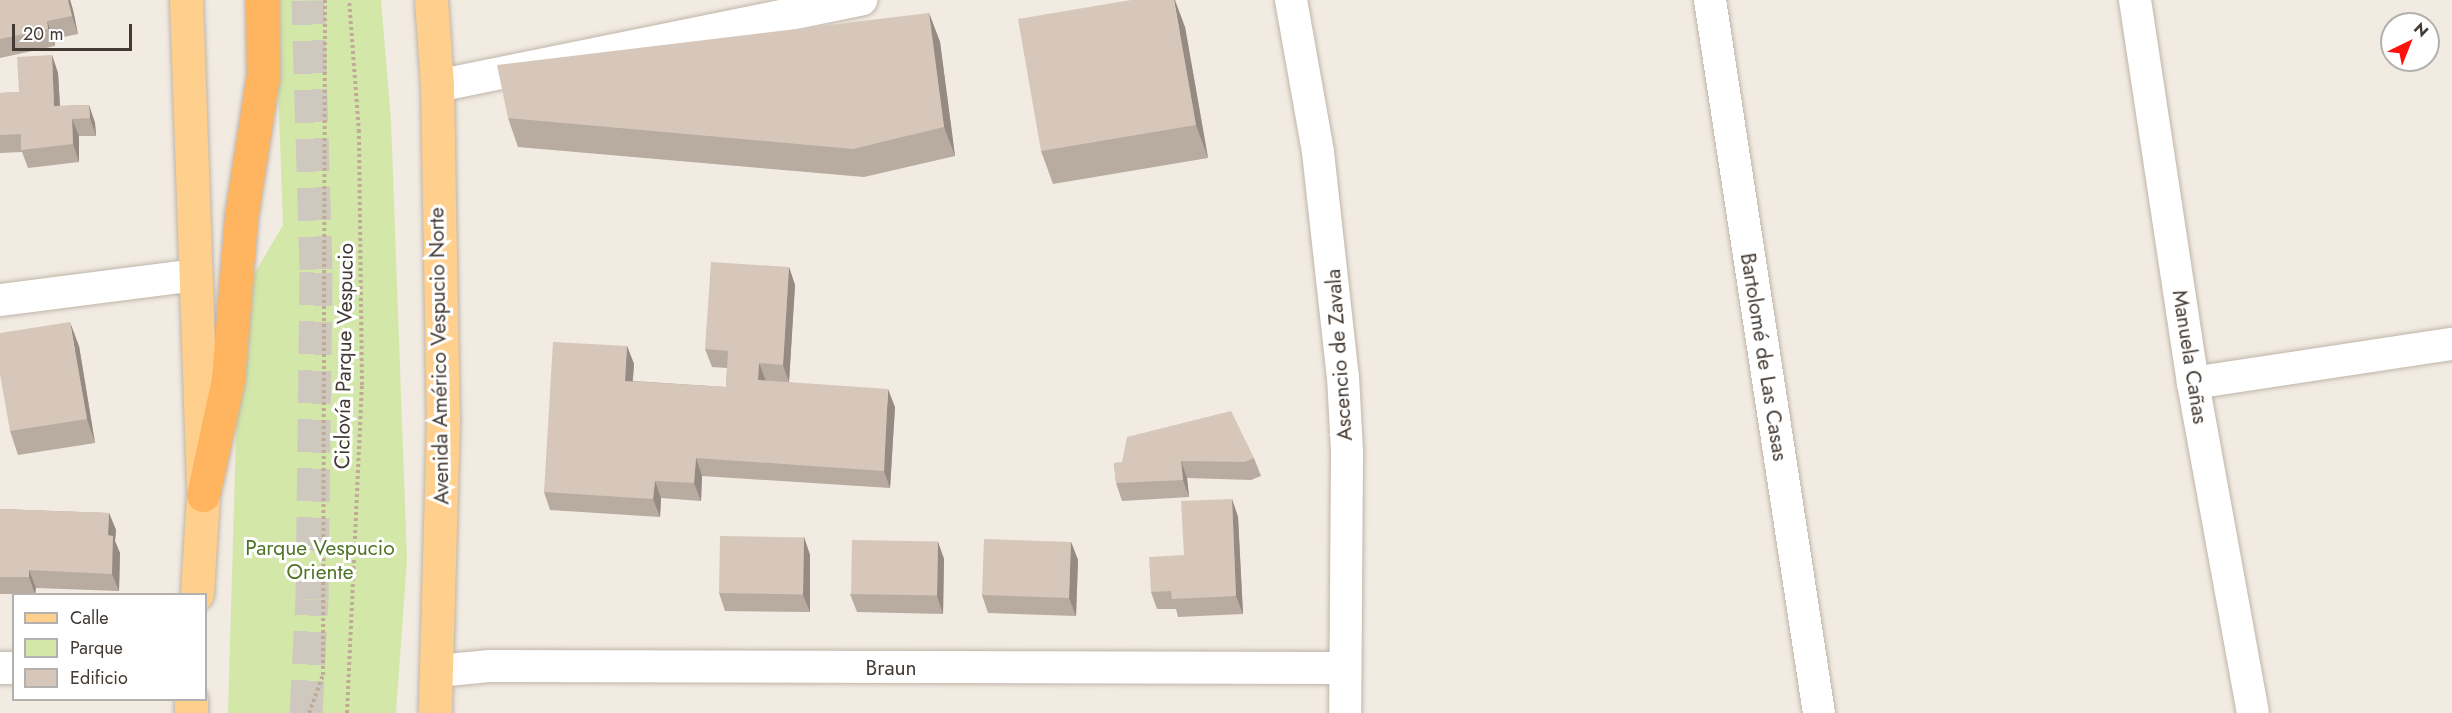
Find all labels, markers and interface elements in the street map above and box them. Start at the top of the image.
scale bar [15,12,135,50]
north arrow [2380,12,2440,72]
text: N [2409,17,2434,43]
text: 20 m [23,21,63,47]
street label: Avenida Américo Vespucio Norte [424,207,454,505]
street label: Ciclovía Parque Vespucio [329,243,359,469]
street label: Bartolomé de Las Casas [1735,251,1793,463]
street label: Ascencio de Zavala [1320,268,1358,442]
street label: Manuela Cañas [2167,288,2213,426]
park label: Parque Vespucio Oriente [245,535,395,585]
legend [12,593,207,701]
text: Calle [70,605,109,631]
text: Parque [70,635,123,661]
street label: Braun [865,655,917,681]
text: Edificio [70,665,128,691]

